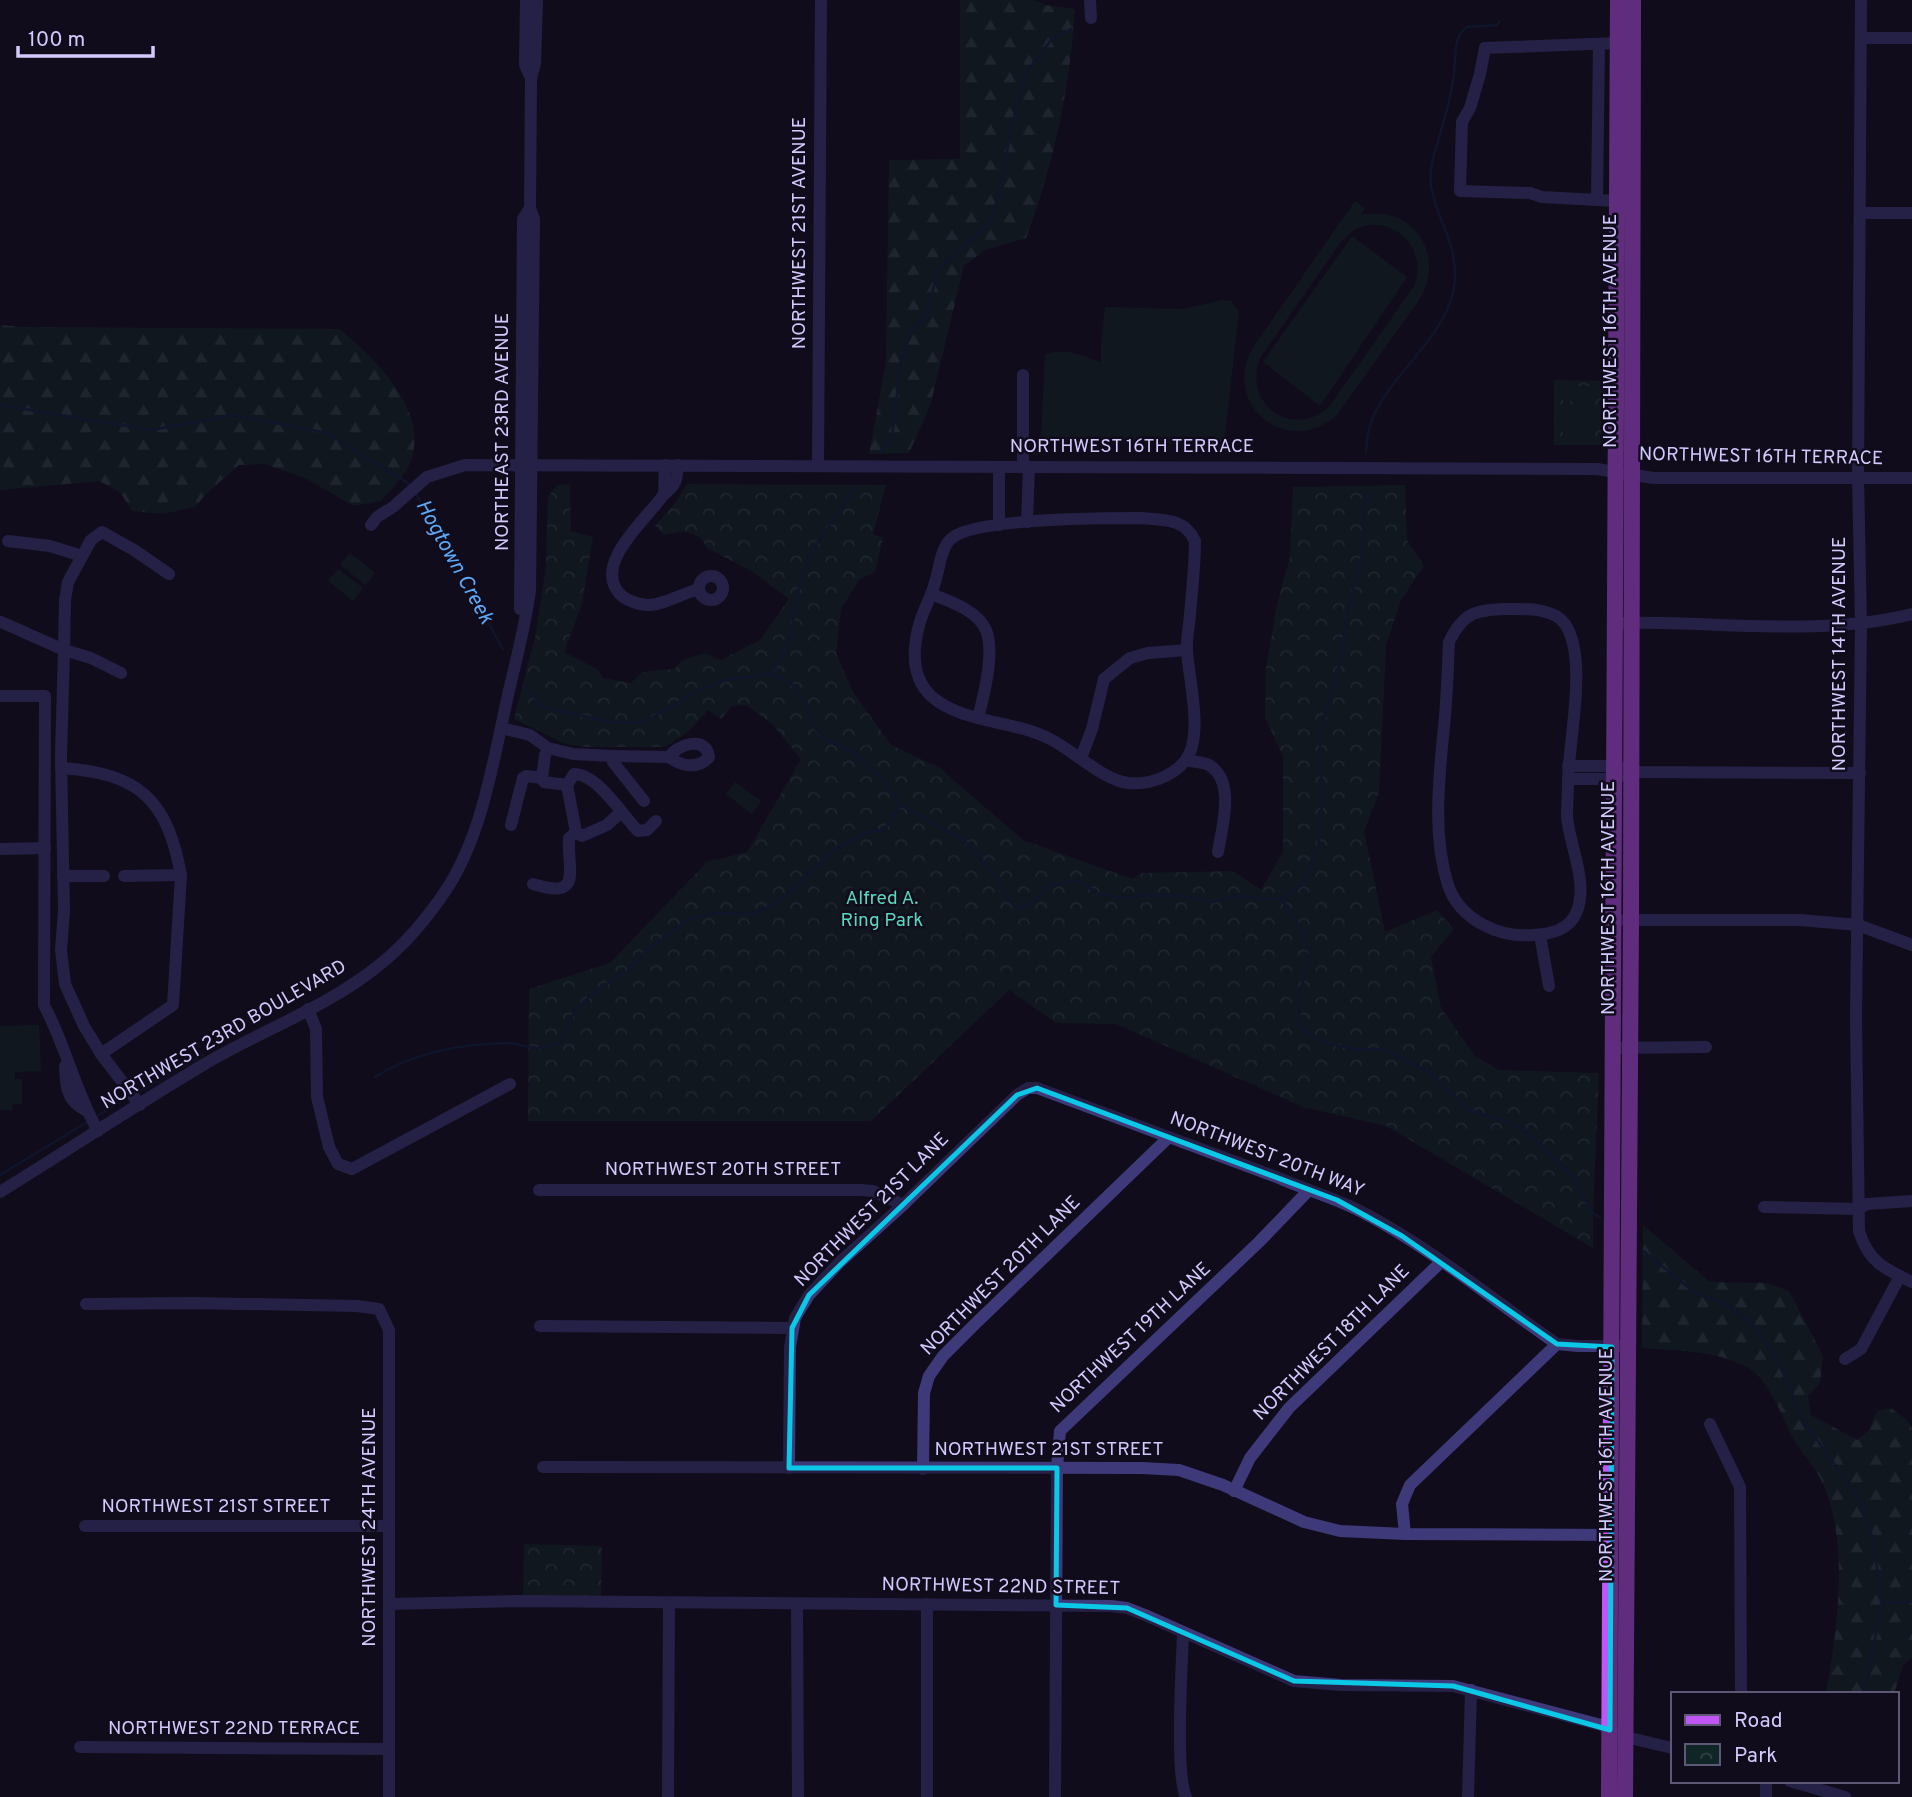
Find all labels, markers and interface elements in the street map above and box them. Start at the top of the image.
scale bar [18,14,152,58]
text: 100 m [28,27,85,54]
street label: NORTHWEST 21ST AVENUE [788,117,812,349]
street label: NORTHWEST 16TH AVENUE [1599,214,1623,448]
street label: NORTHEAST 23RD AVENUE [491,313,515,551]
street label: NORTHWEST 16TH TERRACE [1010,435,1254,459]
street label: NORTHWEST 16TH TERRACE [1639,443,1883,471]
water label: Hogtown Creek [409,495,500,629]
street label: NORTHWEST 14TH AVENUE [1828,537,1852,771]
street label: NORTHWEST 16TH AVENUE [1597,781,1621,1015]
park label: Alfred A. Ring Park [841,887,923,933]
street label: NORTHWEST 23RD BOULEVARD [97,955,351,1115]
street label: NORTHWEST 20TH WAY [1166,1107,1368,1203]
street label: NORTHWEST 21ST LANE [790,1128,954,1292]
street label: NORTHWEST 20TH STREET [605,1158,841,1182]
street label: NORTHWEST 20TH LANE [916,1191,1086,1361]
street label: NORTHWEST 19TH LANE [1046,1257,1216,1419]
street label: NORTHWEST 18TH LANE [1249,1260,1415,1426]
street label: NORTHWEST 16TH AVENUE [1595,1348,1619,1582]
street label: NORTHWEST 24TH AVENUE [358,1407,382,1647]
street label: NORTHWEST 21ST STREET [934,1438,1164,1462]
street label: NORTHWEST 21ST STREET [101,1495,331,1519]
street label: NORTHWEST 22ND STREET [881,1573,1121,1601]
legend [1671,1692,1898,1783]
text: Road [1734,1708,1783,1735]
street label: NORTHWEST 22ND TERRACE [108,1717,360,1741]
text: Park [1734,1743,1777,1770]

